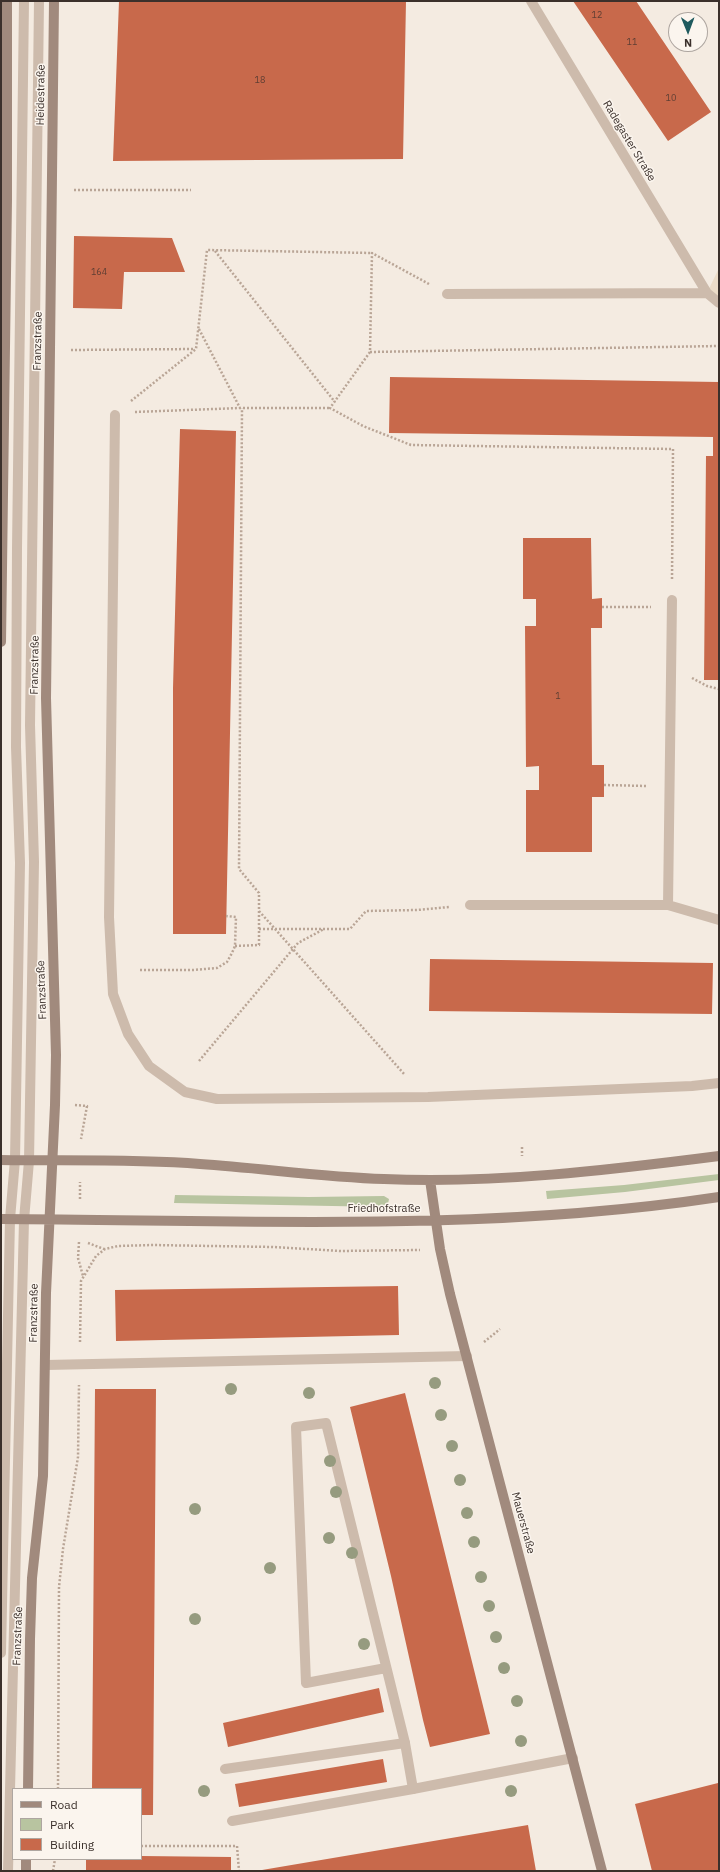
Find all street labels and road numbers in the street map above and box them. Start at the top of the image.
street label: Heidestraße [34,64,48,126]
street label: Radegaster Straße [600,98,658,184]
street label: Franzstraße [31,311,45,371]
street label: Franzstraße [28,635,42,695]
street label: Franzstraße [34,960,50,1020]
street label: Friedhofstraße [347,1202,421,1216]
street label: Franzstraße [27,1283,41,1343]
street label: Mauerstraße [508,1491,538,1555]
street label: Franzstraße [10,1606,26,1666]

